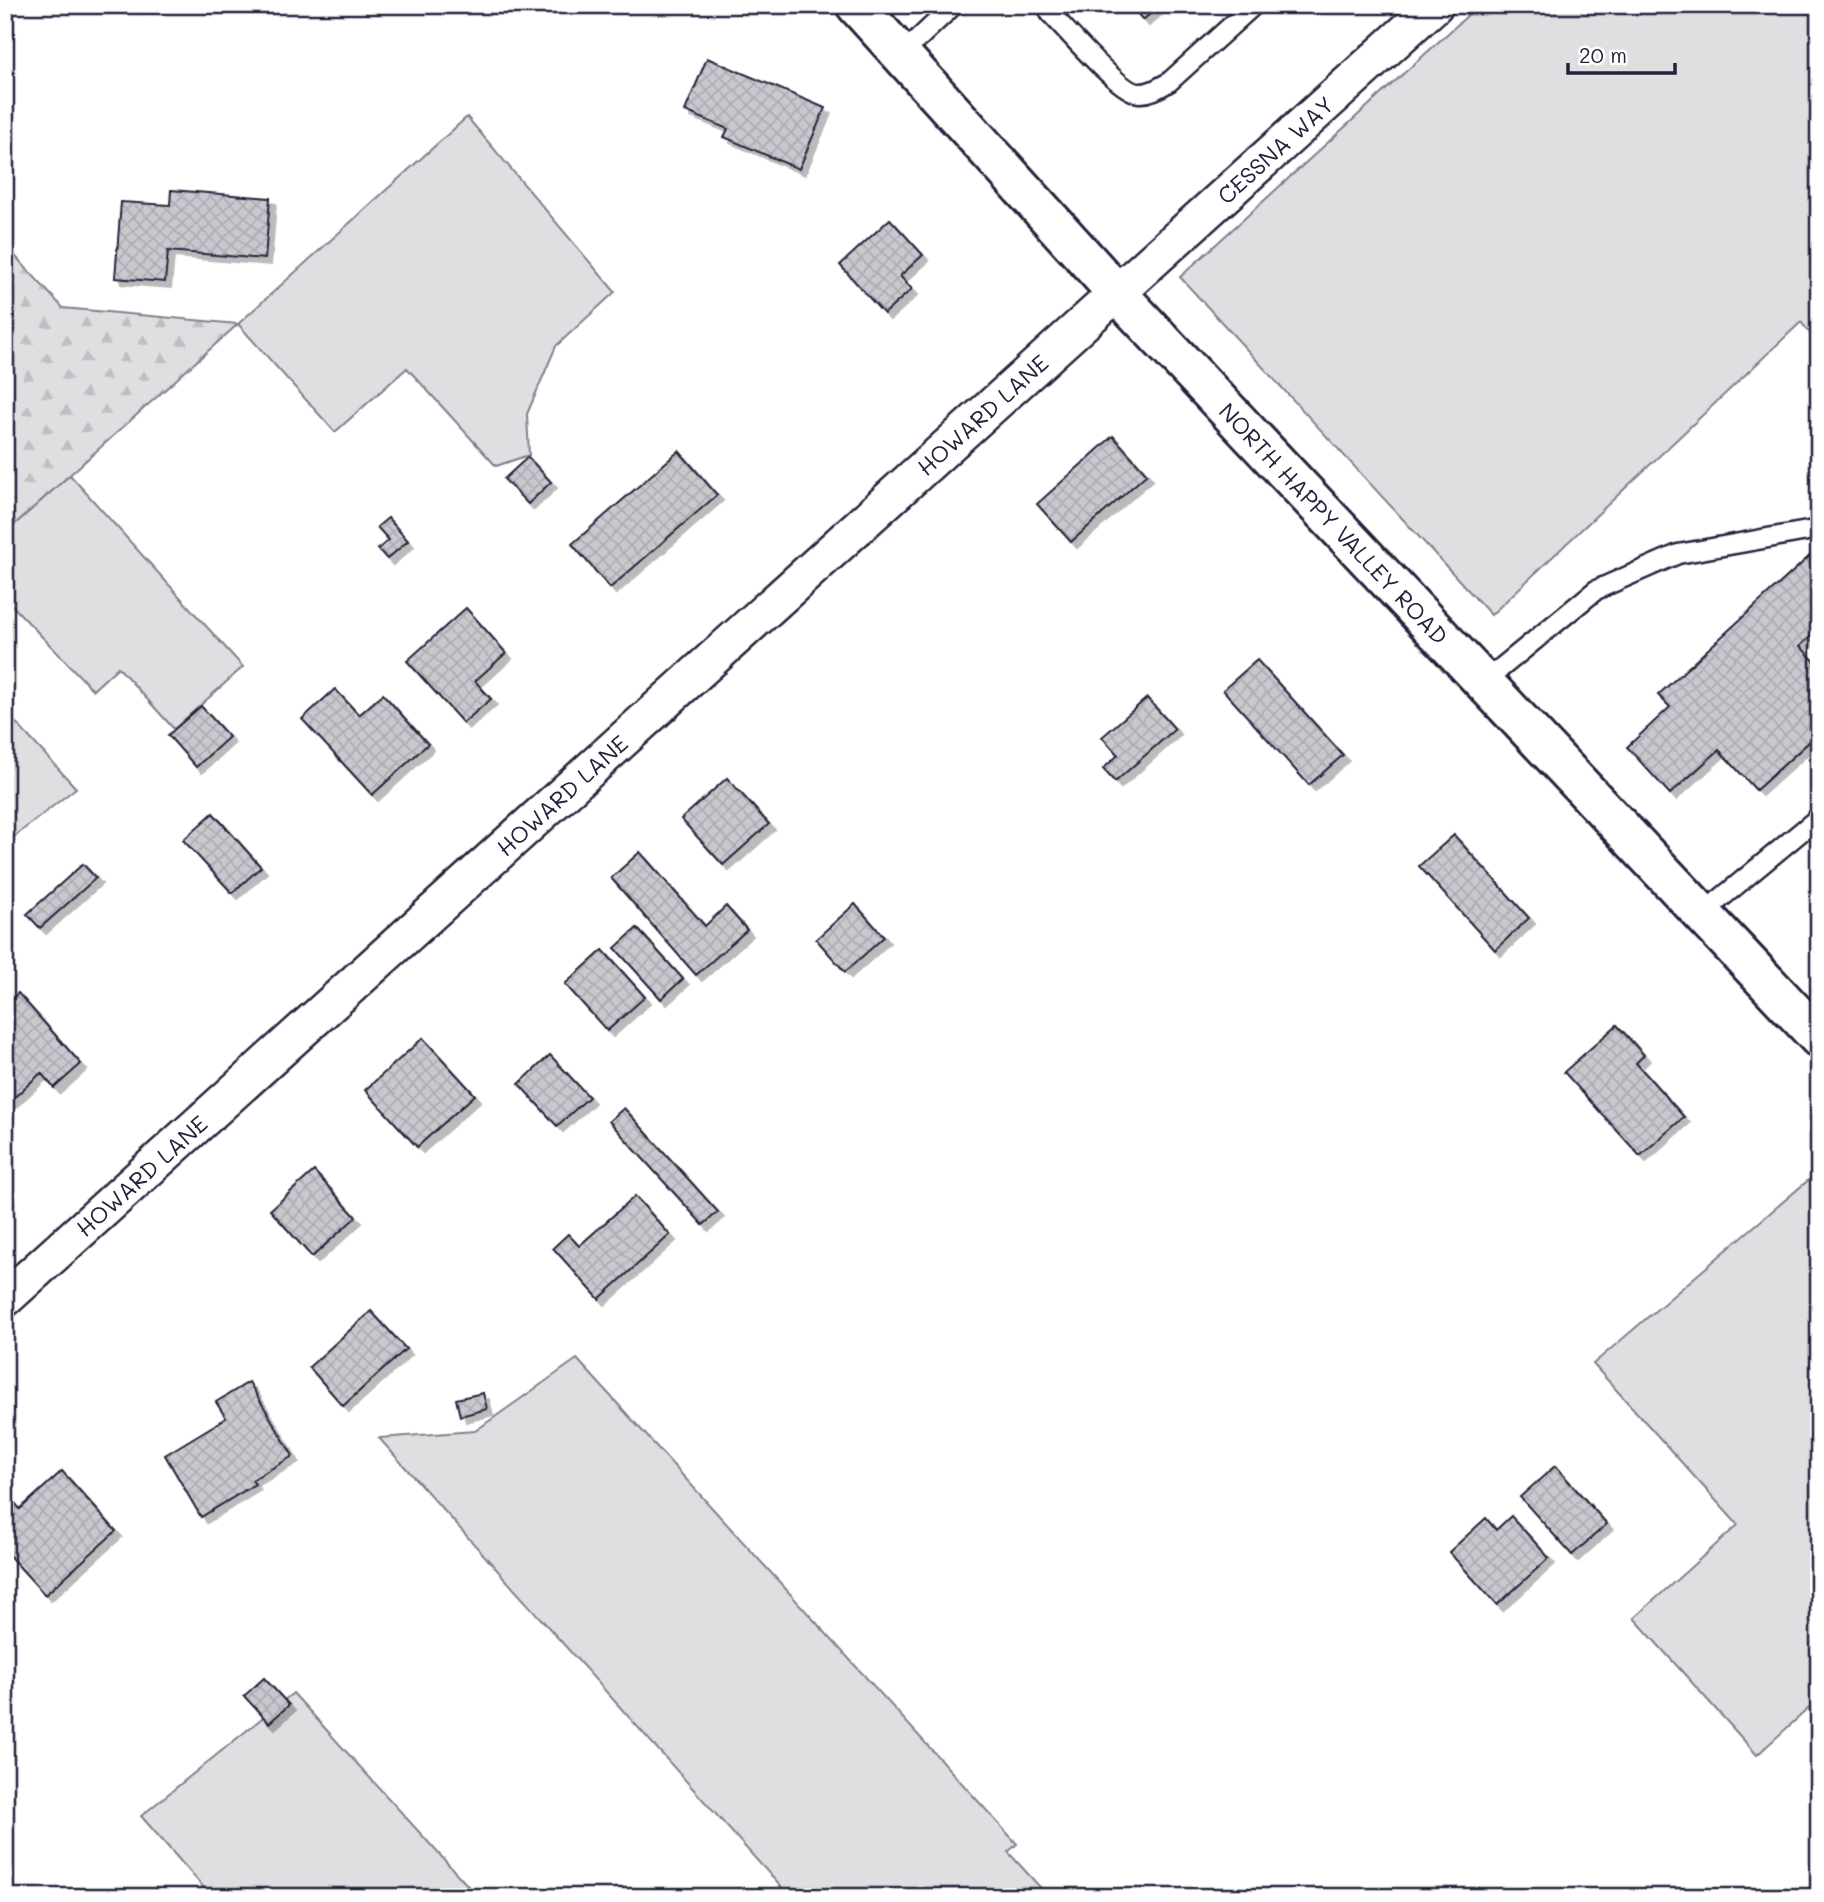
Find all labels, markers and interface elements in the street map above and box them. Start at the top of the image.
scale bar [1568,32,1675,76]
text: 20 m [1579,41,1627,68]
street label: CESSNA WAY [1211,89,1340,210]
street label: HOWARD LANE [910,348,1054,482]
street label: NORTH HAPPY VALLEY ROAD [1213,396,1455,650]
street label: HOWARD LANE [490,728,634,862]
street label: HOWARD LANE [69,1108,213,1243]

